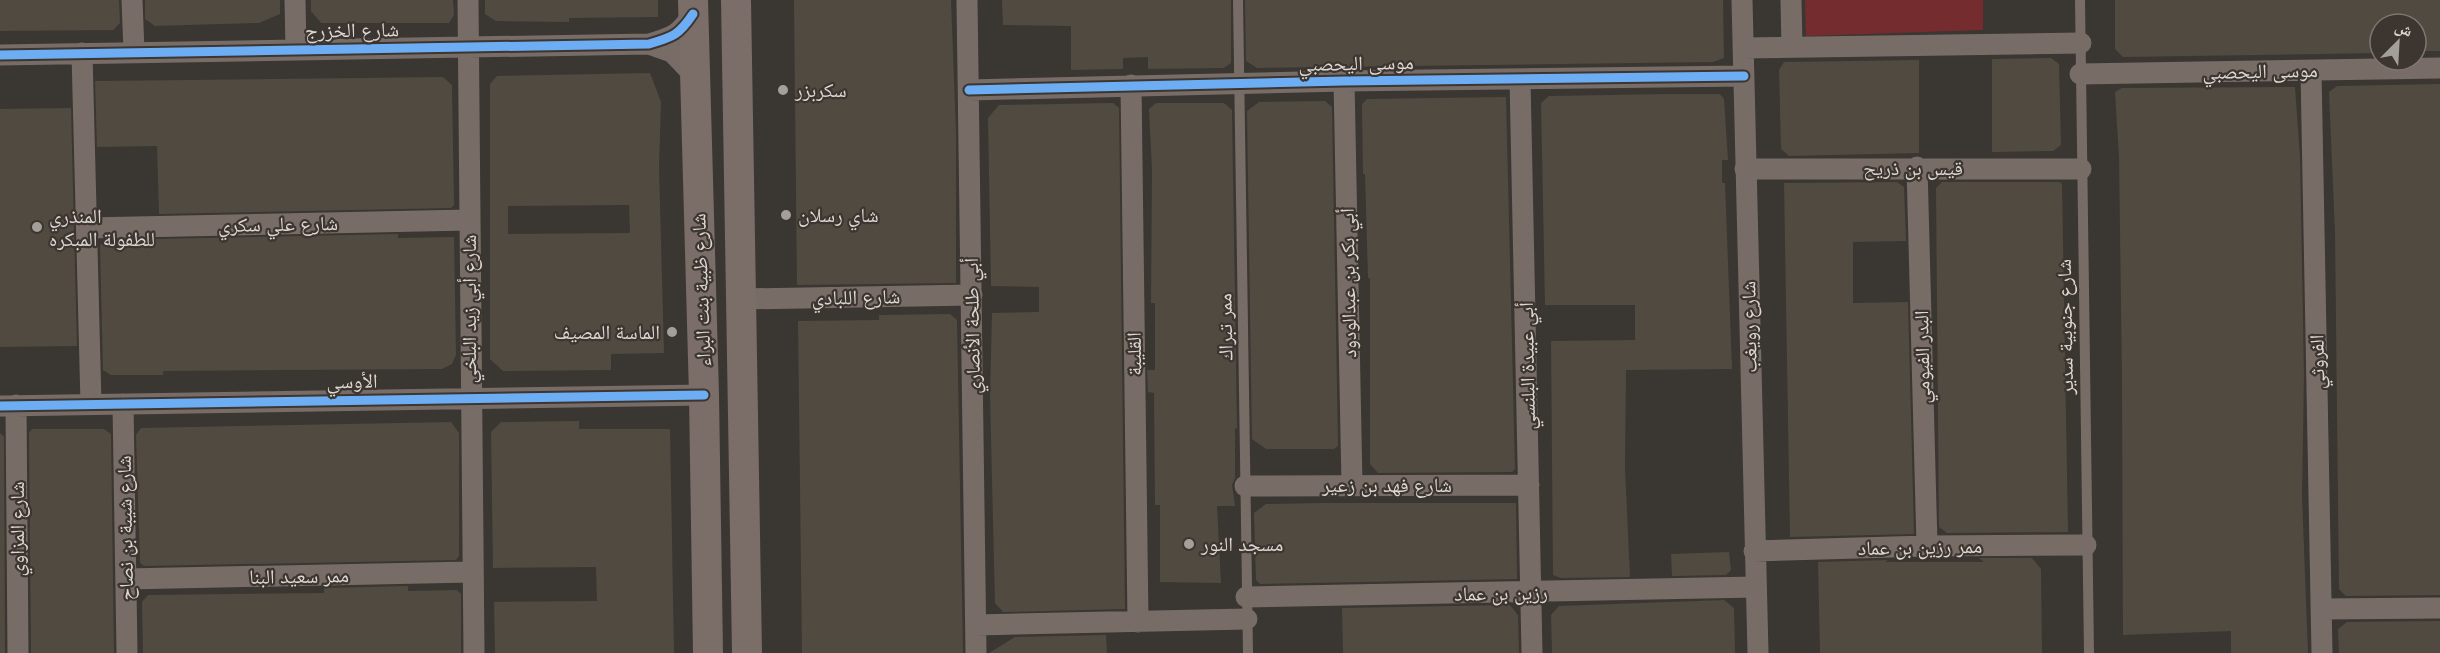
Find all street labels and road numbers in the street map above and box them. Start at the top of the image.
street label: شارع الخزرج [305,16,399,44]
street label: موسى اليحصبي [1298,49,1414,80]
street label: موسى اليحصبي [2202,57,2318,88]
street label: قيس بن ذريح [1863,155,1963,181]
street label: أبي بكر بن عبدالودود [1334,208,1365,358]
street label: شارع علي سكري [218,210,338,241]
street label: شارع ظبية بنت البراء [685,213,717,367]
street label: شارع أبي زيد البلخي [456,235,485,383]
street label: أبي طلحة الأنصاري [958,258,989,394]
street label: شارع جنوبية سدير [2051,259,2079,396]
street label: شارع رويغب [1735,281,1763,373]
street label: شارع اللبادي [811,283,901,314]
street label: ممر تبراك [1211,293,1239,361]
street label: أبي عبيدة البلنسي [1513,302,1544,430]
street label: البدر الفيومي [1908,310,1939,404]
street label: القليبة [1121,332,1147,376]
street label: الفروثي [2304,334,2334,390]
street label: الأوسي [326,368,378,398]
street label: شارع شيبة بن نصاح [111,455,139,601]
street label: شارع فهد بن زعير [1321,472,1452,498]
street label: شارع المزاوي [4,481,33,577]
street label: ممر رزين بن عماد [1858,533,1982,561]
street label: ممر سعيد البنا [249,562,349,590]
street label: رزين بن عماد [1454,579,1548,607]

